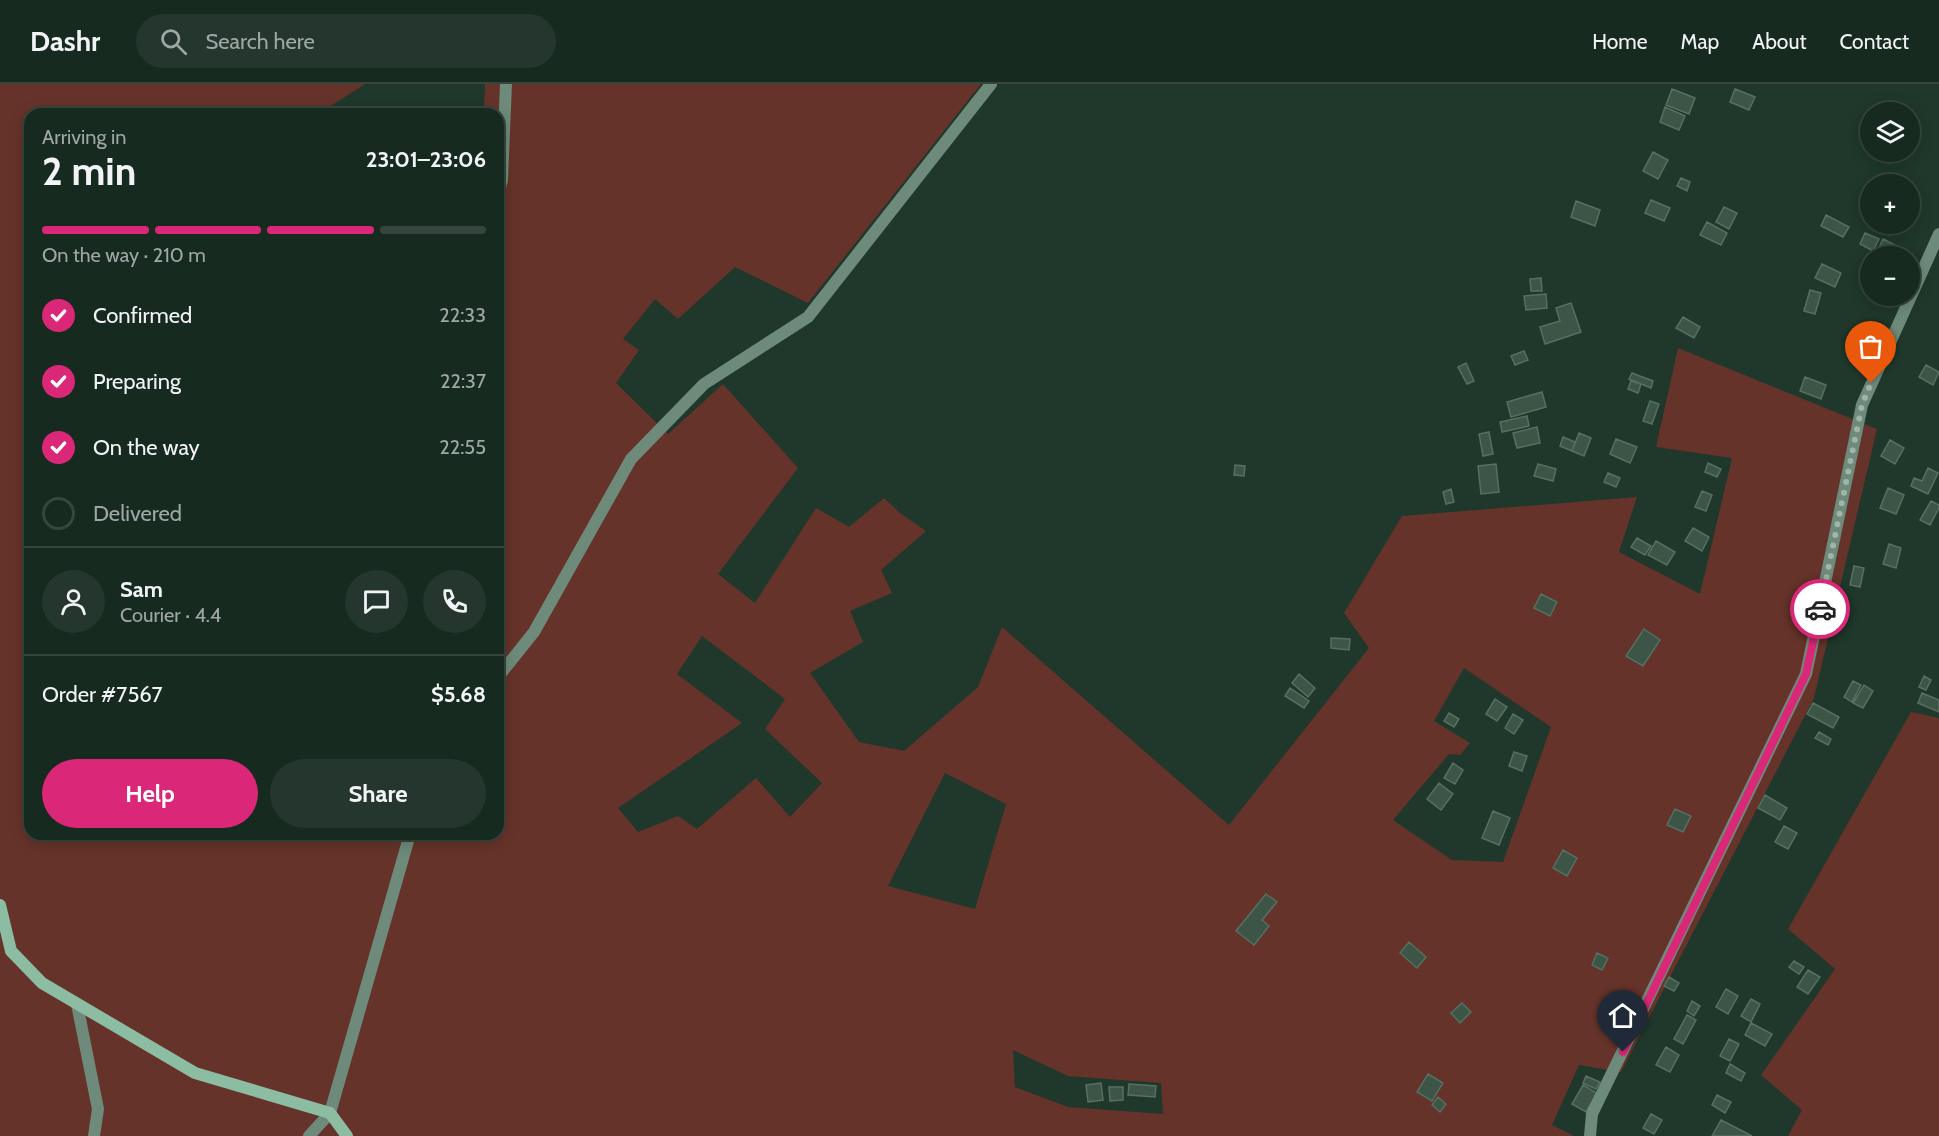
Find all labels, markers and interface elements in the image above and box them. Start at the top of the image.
search box [136,14,556,68]
text: Dashr [30,24,100,58]
icon: search [157,25,190,58]
text: Search here [205,28,315,55]
text: Home [1592,29,1648,54]
text: Map [1681,29,1719,54]
text: About [1752,29,1806,54]
text: Contact [1839,29,1909,54]
map controls [1860,102,1920,306]
button: layers [1860,102,1920,162]
text: Arriving in [42,125,126,149]
text: 23:01–23:06 [366,146,486,173]
text: 2 min [42,147,136,195]
button: + [1860,174,1920,234]
text: On the way · 210 m [42,243,206,267]
button: − [1860,246,1920,306]
icon: check [42,299,75,332]
text: Confirmed [93,302,192,329]
text: 22:33 [439,303,486,327]
pin [1845,321,1896,383]
icon: bag [1854,330,1887,363]
icon: check [42,365,75,398]
text: Preparing [93,368,181,395]
text: 22:37 [440,369,486,393]
icon: check [42,431,75,464]
text: On the way [93,434,200,461]
text: 22:55 [439,435,486,459]
text: Delivered [93,500,182,527]
button: person [42,570,105,633]
button: chat [345,570,408,633]
button: phone [423,570,486,633]
text: Sam [120,576,163,603]
courier [1790,579,1850,639]
icon: car [1804,593,1837,626]
text: Courier · 4.4 [120,603,221,627]
text: Order #7567 [42,681,163,708]
text: $5.68 [431,681,486,708]
button: Help [42,759,258,828]
button: Share [270,759,486,828]
pin [1597,990,1648,1052]
icon: home [1606,999,1639,1032]

